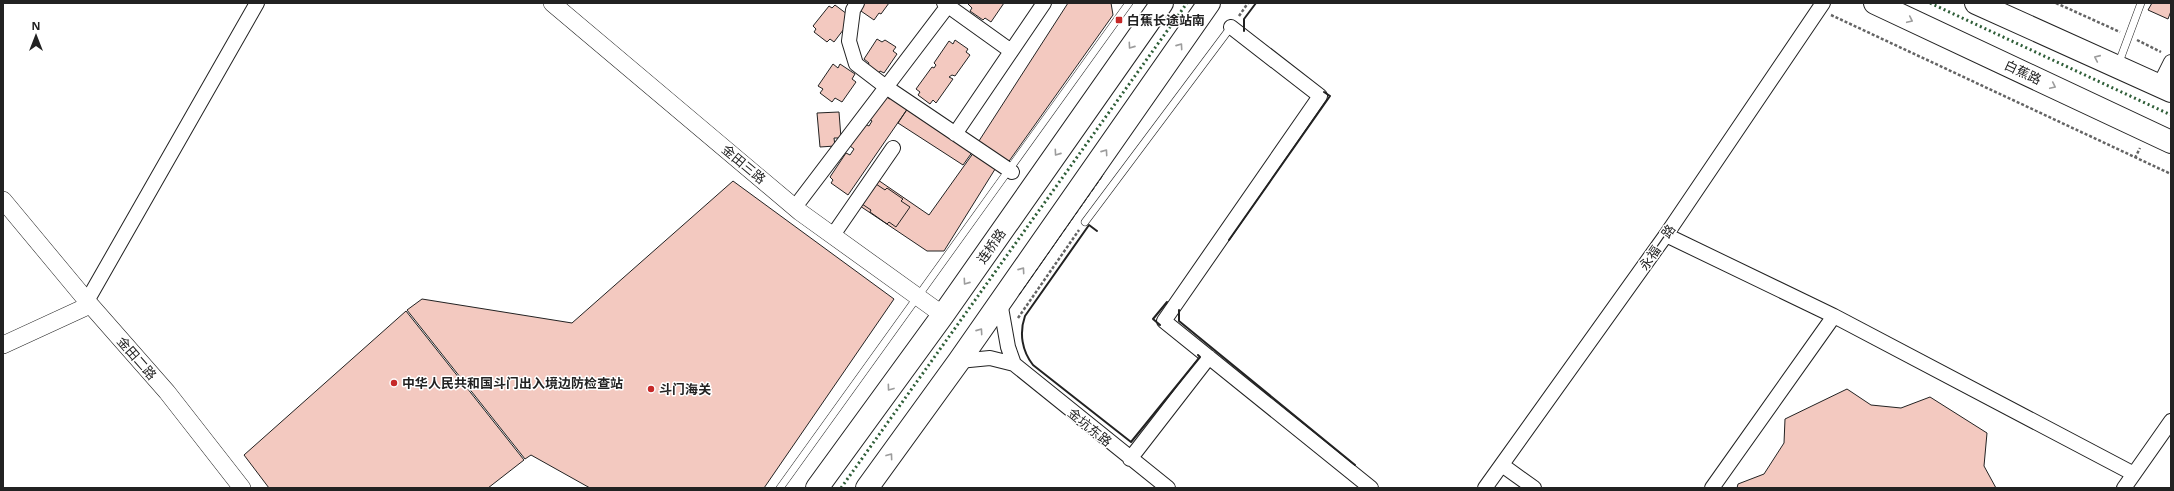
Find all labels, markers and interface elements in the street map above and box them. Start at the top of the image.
place label: 白蕉长途站南 [1127,11,1205,29]
marker: 白蕉长途站南 [1114,15,1124,25]
one-way arrow [1907,15,1914,23]
north arrow [16,16,56,56]
text: N [32,18,40,33]
one-way arrow [1129,42,1136,49]
one-way arrow [1175,43,1182,50]
one-way arrow [2094,54,2101,62]
street label: 白蕉路 [2002,56,2044,88]
one-way arrow [2049,81,2057,89]
street label: 金田三路 [718,140,770,188]
one-way arrow [1055,148,1062,155]
one-way arrow [1100,149,1108,156]
street label: 永福一路 [1635,221,1679,273]
street label: 连桥路 [972,225,1010,267]
one-way arrow [1017,267,1025,274]
one-way arrow [963,278,971,285]
one-way arrow [975,329,982,336]
street label: 金田二路 [113,332,161,384]
place label: 中华人民共和国斗门出入境边防检查站 [402,374,623,392]
marker: 中华人民共和国斗门出入境边防检查站 [389,378,399,388]
place label: 斗门海关 [659,380,711,398]
one-way arrow [888,383,895,390]
marker: 斗门海关 [646,384,656,394]
street label: 金坑东路 [1064,404,1116,450]
one-way arrow [885,454,892,461]

